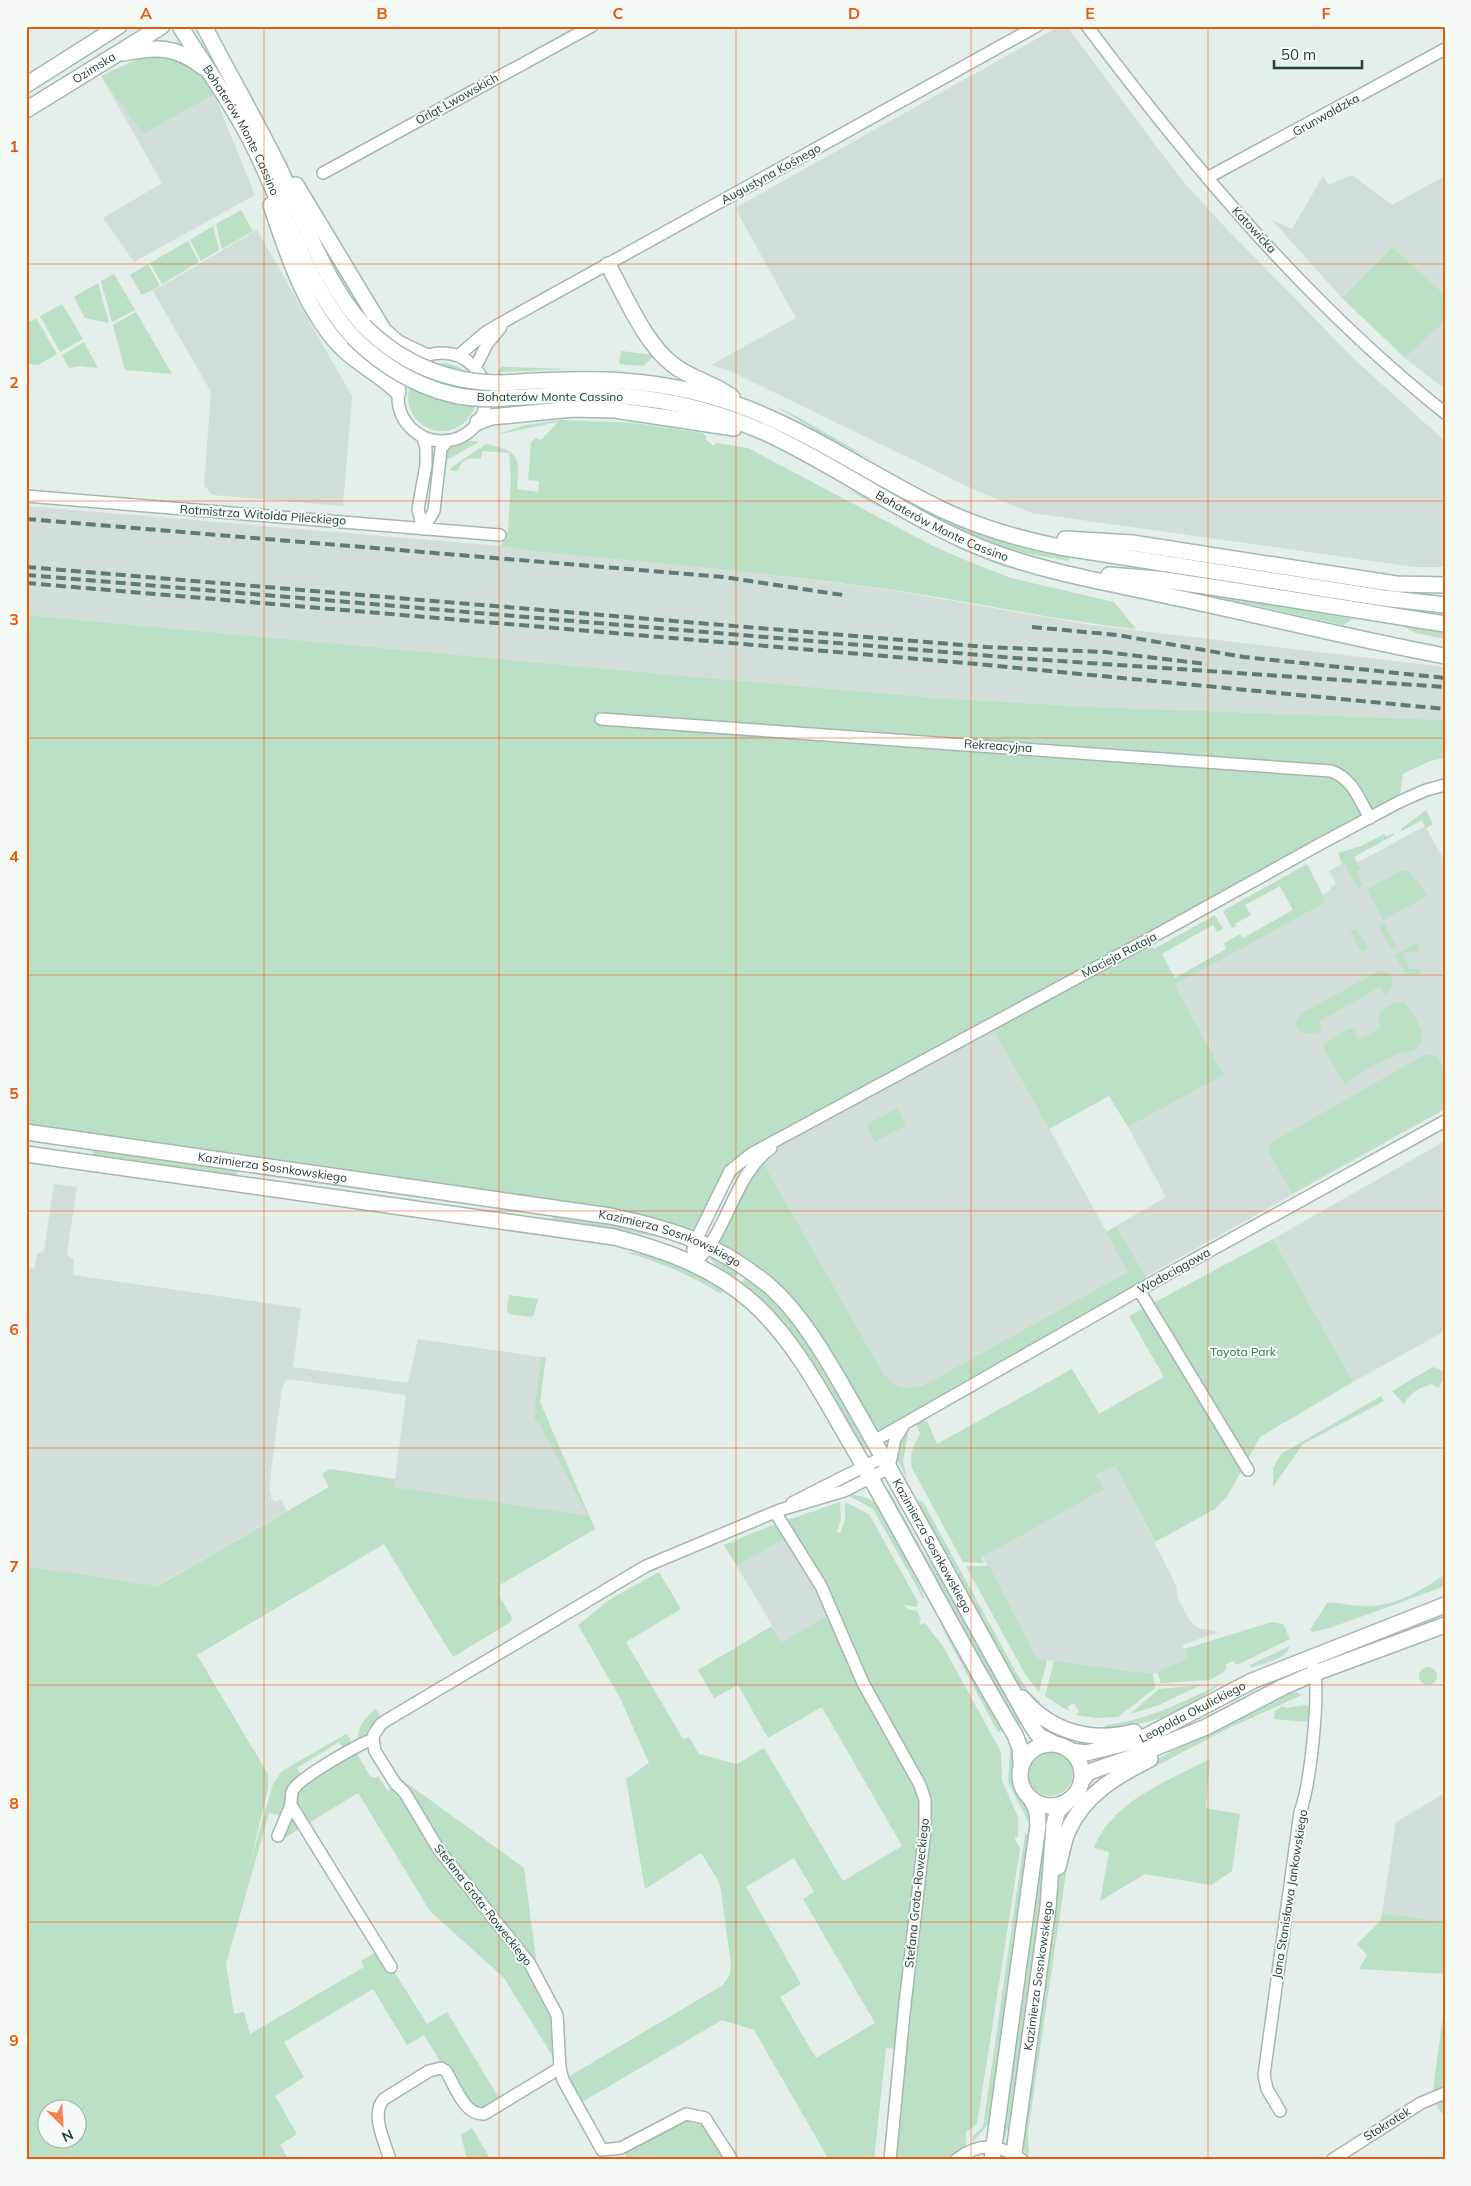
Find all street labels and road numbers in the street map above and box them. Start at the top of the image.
street label: Ozimska [69,48,118,87]
street label: Bohaterów Monte Cassino [200,62,283,198]
street label: Orląt Lwowskich [413,70,501,128]
street label: Grunwaldzka [1290,90,1362,139]
street label: Augustyna Kośnego [718,140,823,207]
street label: Katowicka [1229,203,1280,256]
street label: Bohaterów Monte Cassino [477,389,623,404]
street label: Bohaterów Monte Cassino [873,487,1011,564]
street label: Rotmistrza Witolda Pileckiego [179,501,347,528]
street label: Rekreacyjna [963,736,1033,755]
street label: Macieja Rataja [1079,928,1159,981]
street label: Kazimierza Sosnkowskiego [197,1149,348,1185]
street label: Kazimierza Sosnkowskiego [598,1206,744,1270]
street label: Wodociągowa [1135,1244,1213,1297]
street label: Kazimierza Sosnkowskiego [890,1476,976,1615]
street label: Leopolda Okulickiego [1136,1678,1248,1746]
street label: Jana Stanisława Jankowskiego [1269,1808,1310,1979]
street label: Stefana Grota-Roweckiego [901,1817,932,1969]
street label: Stefana Grota-Roweckiego [431,1841,536,1969]
street label: Kazimierza Sosnkowskiego [1020,1900,1055,2051]
street label: Stokrotek [1360,2103,1414,2144]

